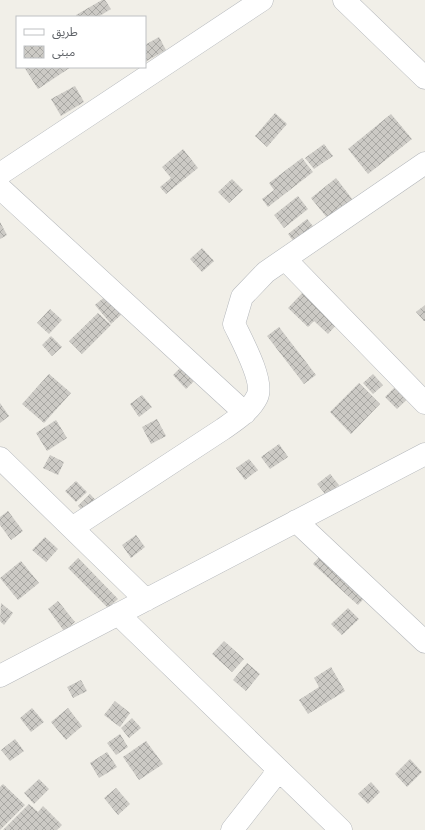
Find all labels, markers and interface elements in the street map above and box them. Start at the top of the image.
legend [16,16,146,68]
text: طريق [52,25,78,40]
text: مبنى [52,45,75,59]

